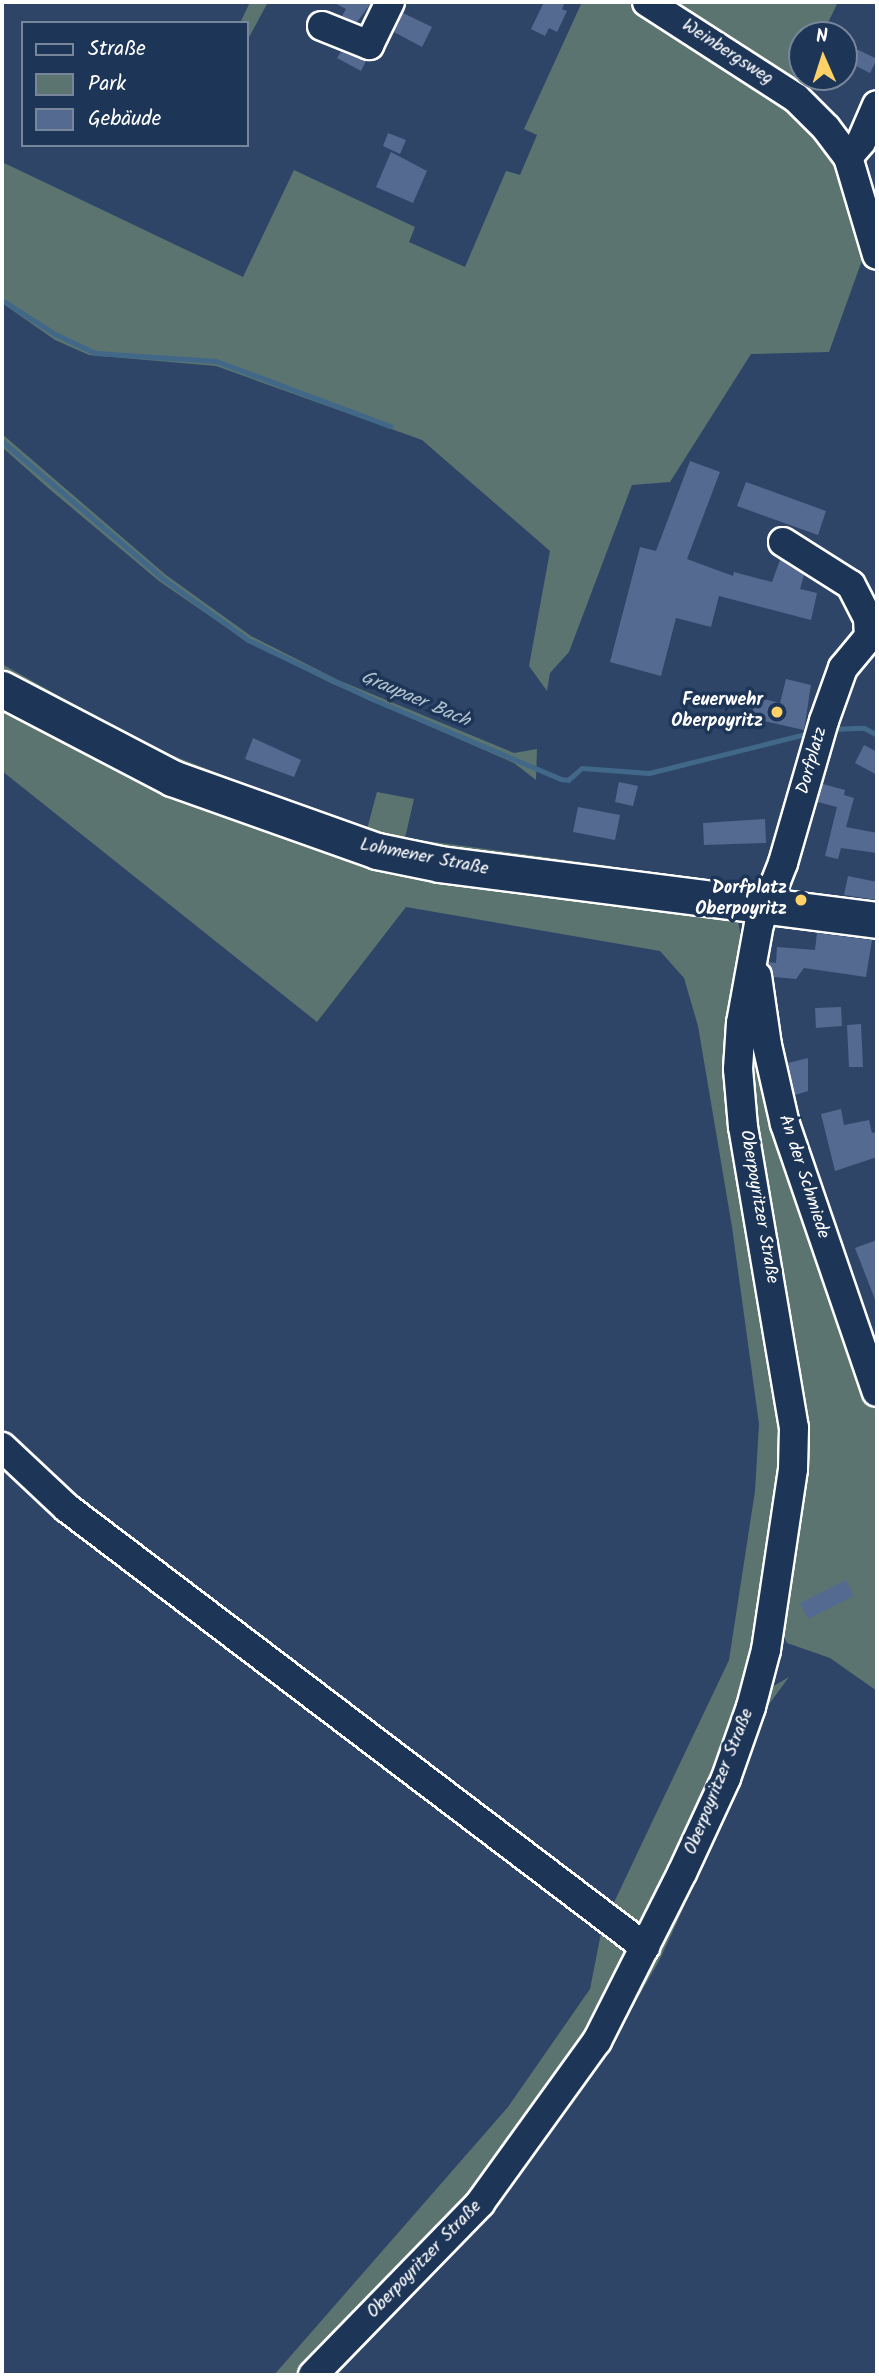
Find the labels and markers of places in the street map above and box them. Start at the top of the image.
place label: Feuerwehr Oberpoyritz [671,691,763,734]
marker: Feuerwehr Oberpoyritz [769,704,785,720]
place label: Dorfplatz Oberpoyritz [695,879,787,922]
marker: Dorfplatz Oberpoyritz [793,892,809,908]

